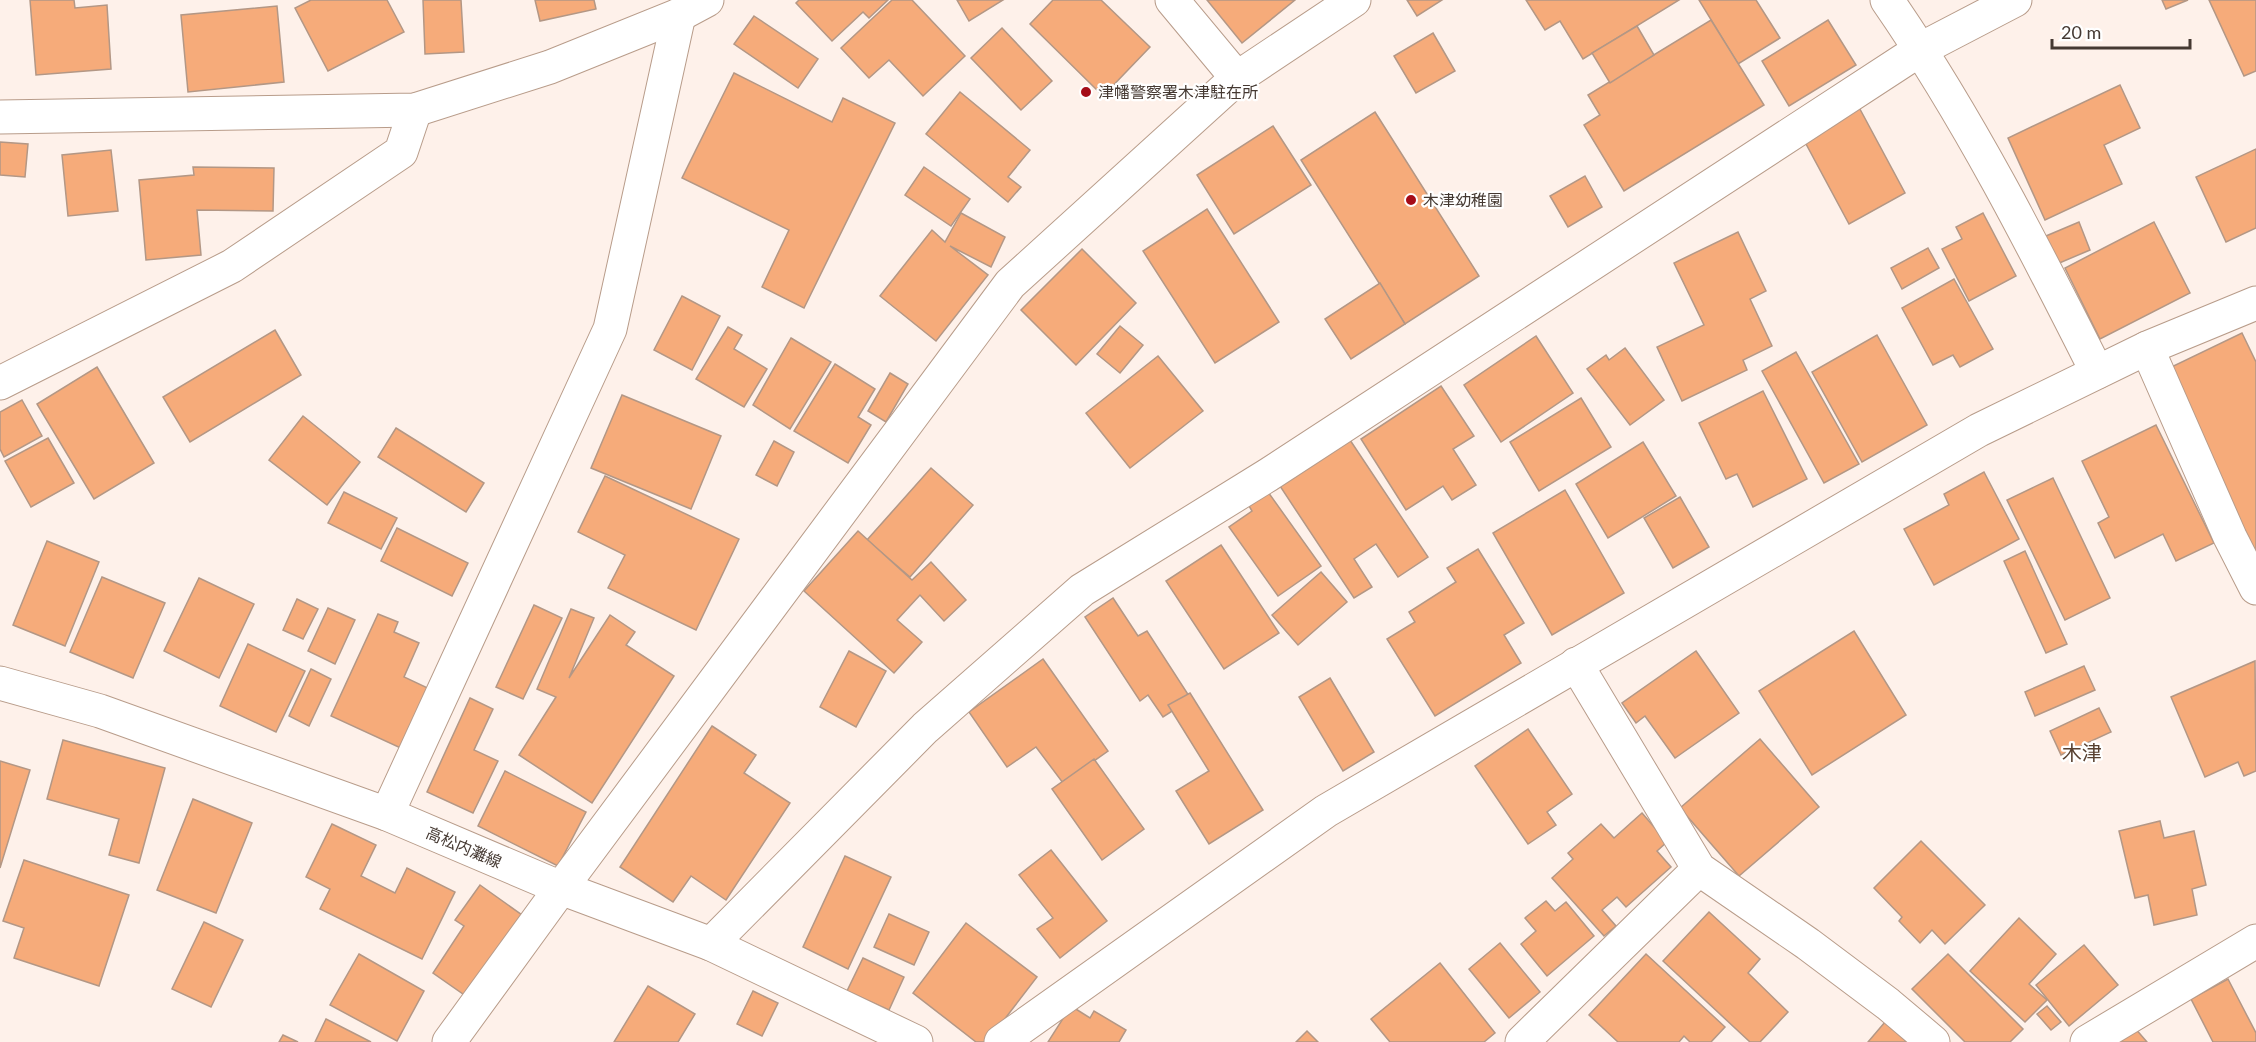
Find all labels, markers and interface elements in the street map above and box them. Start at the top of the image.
scale bar [2052,12,2190,50]
text: 20 m [2061,21,2101,43]
place label: 津幡警察署木津駐在所 [1098,82,1258,101]
marker: 津幡警察署木津駐在所 [1079,85,1093,99]
place label: 木津幼稚園 [1423,190,1503,209]
marker: 木津幼稚園 [1404,193,1418,207]
district label: 木津 [2062,740,2102,764]
street label: 高松内灘線 [424,822,505,871]

